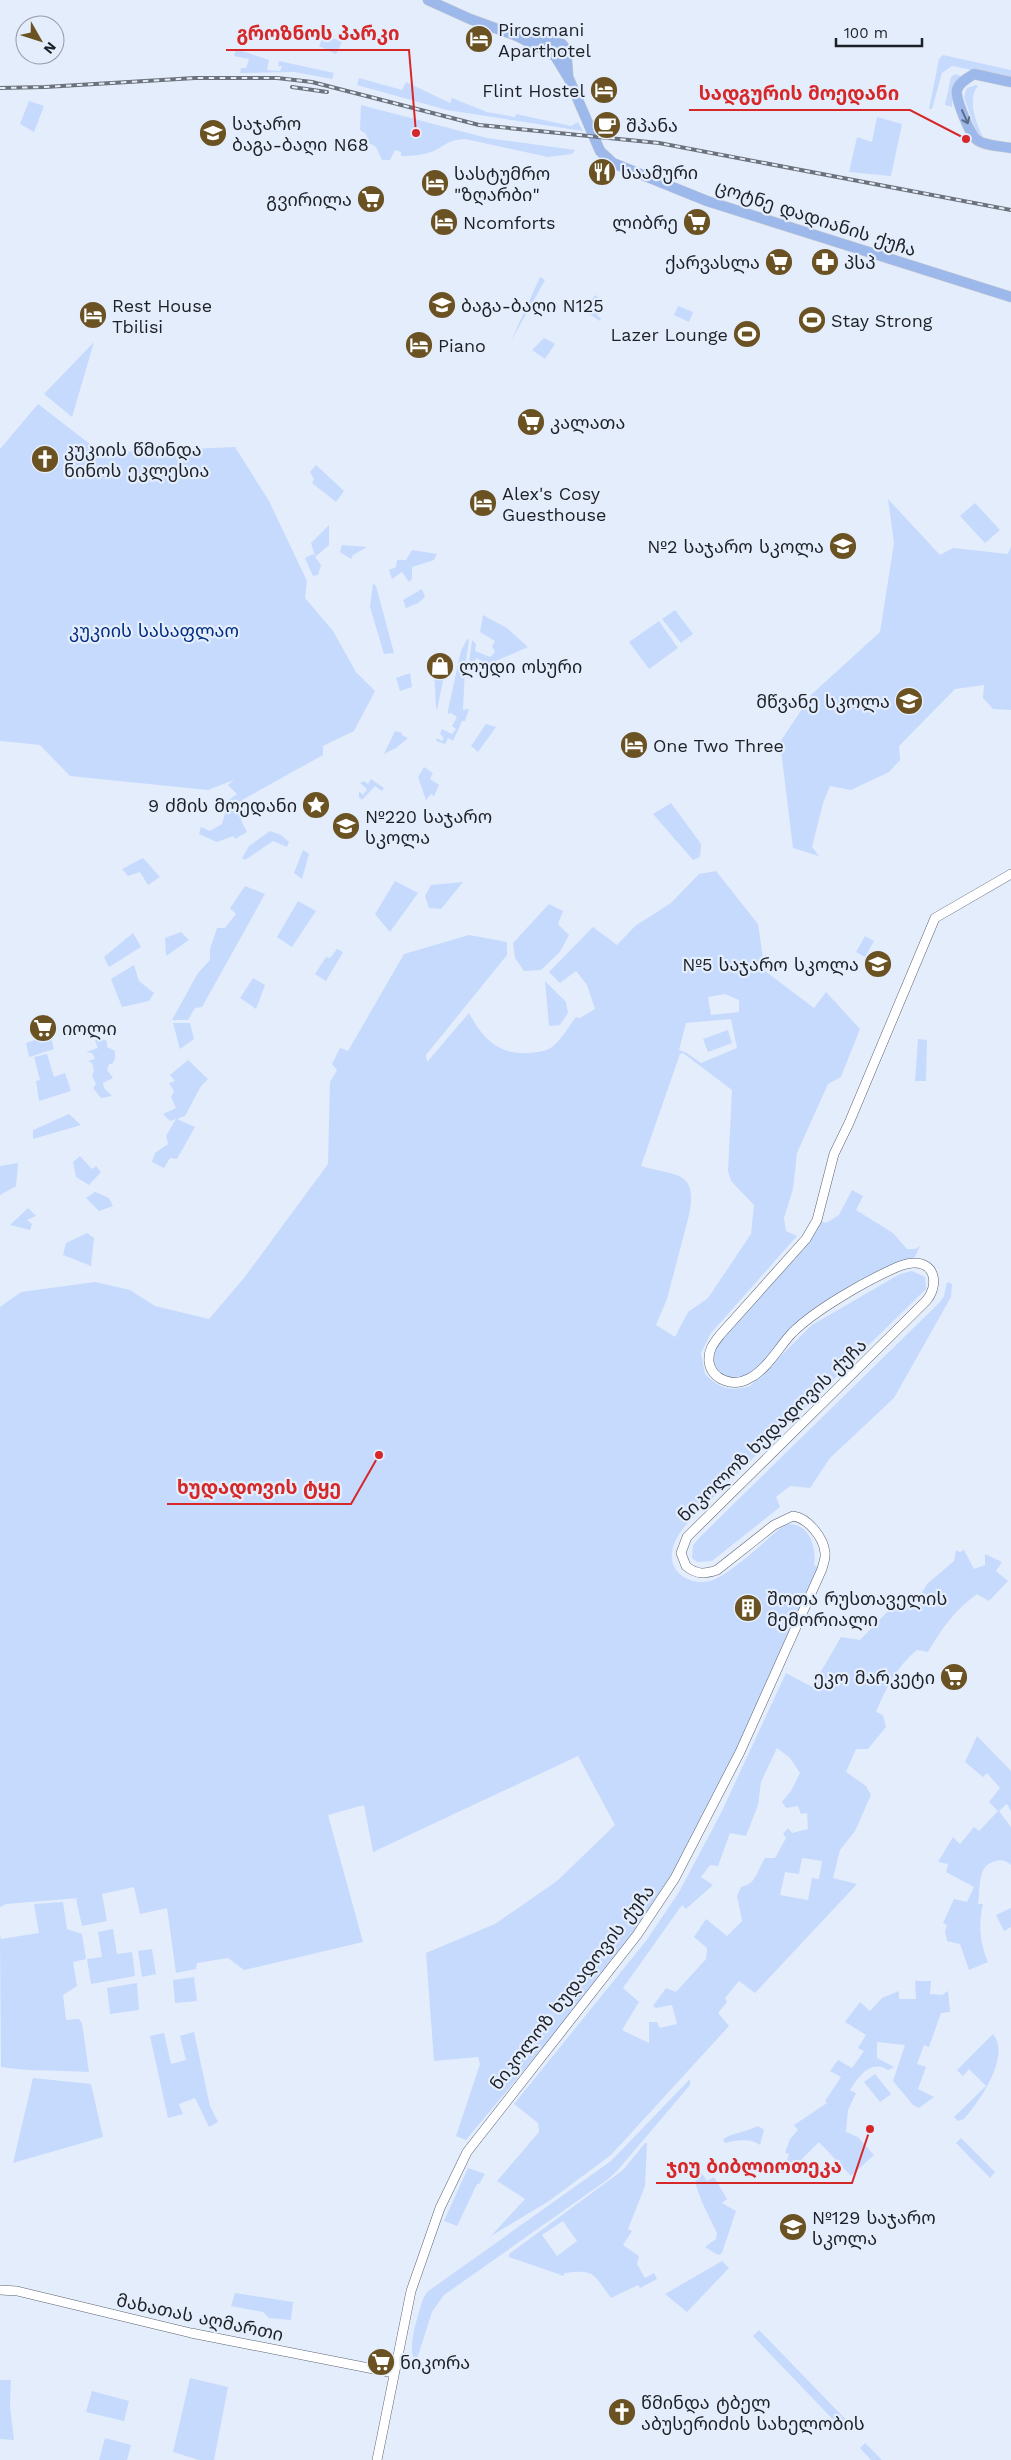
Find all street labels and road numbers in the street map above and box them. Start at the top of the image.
street label: ცოტნე დადიანის ქუჩა [713,176,919,261]
street label: ნიკოლოზ ხუდადოვის ქუჩა [673,1334,871,1527]
street label: ნიკოლოზ ხუდადოვის ქუჩა [485,1880,659,2094]
street label: მახათას აღმართი [114,2289,285,2346]

